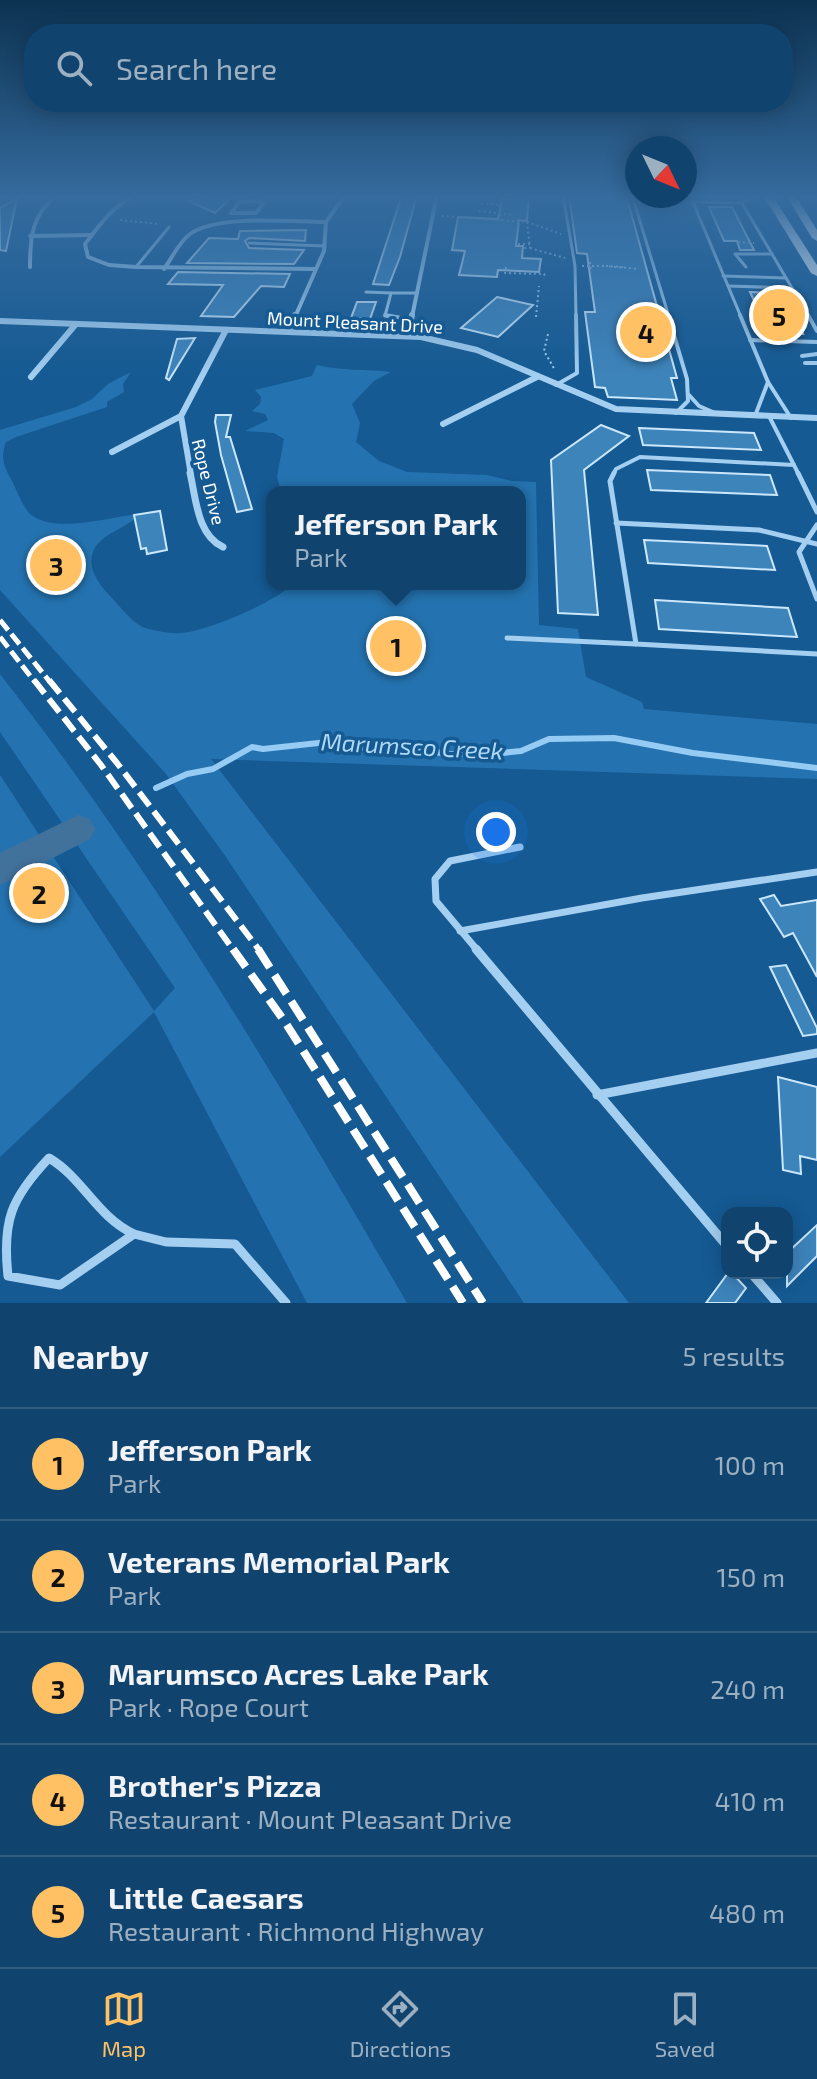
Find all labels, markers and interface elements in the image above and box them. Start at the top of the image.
search box [24,24,793,112]
icon: search [52,46,96,90]
text: Search here [116,50,277,86]
north arrow [625,136,697,208]
pin: 5 [753,285,805,345]
pin: 4 [620,302,672,362]
street label: Mount Pleasant Drive [266,306,444,338]
street label: Rope Drive [188,436,230,527]
popup [266,486,526,590]
text: Jefferson Park [294,505,498,541]
pin: 3 [30,535,82,595]
text: Park [294,541,347,572]
pin: 1 [370,616,422,676]
water label: Marumsco Creek [320,726,504,765]
your location [476,812,516,852]
pin: 2 [13,863,65,923]
map controls [721,1207,793,1279]
button: locate [721,1207,793,1279]
text: Nearby [32,1335,149,1376]
text: 5 results [683,1340,785,1371]
text: Jefferson Park [108,1431,312,1467]
text: 1 [52,1449,64,1480]
text: 100 m [715,1449,785,1480]
text: Park [108,1467,161,1498]
text: Veterans Memorial Park [108,1543,450,1579]
text: 2 [50,1561,66,1592]
text: 150 m [716,1561,785,1592]
text: Park [108,1579,161,1610]
text: Marumsco Acres Lake Park [108,1655,489,1691]
text: 3 [51,1673,65,1704]
text: 240 m [710,1673,785,1704]
text: Park · Rope Court [108,1691,309,1722]
text: Brother's Pizza [108,1767,322,1803]
text: 4 [50,1785,66,1816]
text: 410 m [714,1785,785,1816]
text: Restaurant · Mount Pleasant Drive [108,1803,512,1834]
text: Little Caesars [108,1879,304,1915]
text: 5 [51,1897,65,1928]
text: 480 m [709,1897,785,1928]
text: Restaurant · Richmond Highway [108,1915,484,1946]
tab: Map [102,1987,146,2061]
tab: Directions [350,1987,451,2061]
tab: Saved [655,1987,715,2061]

